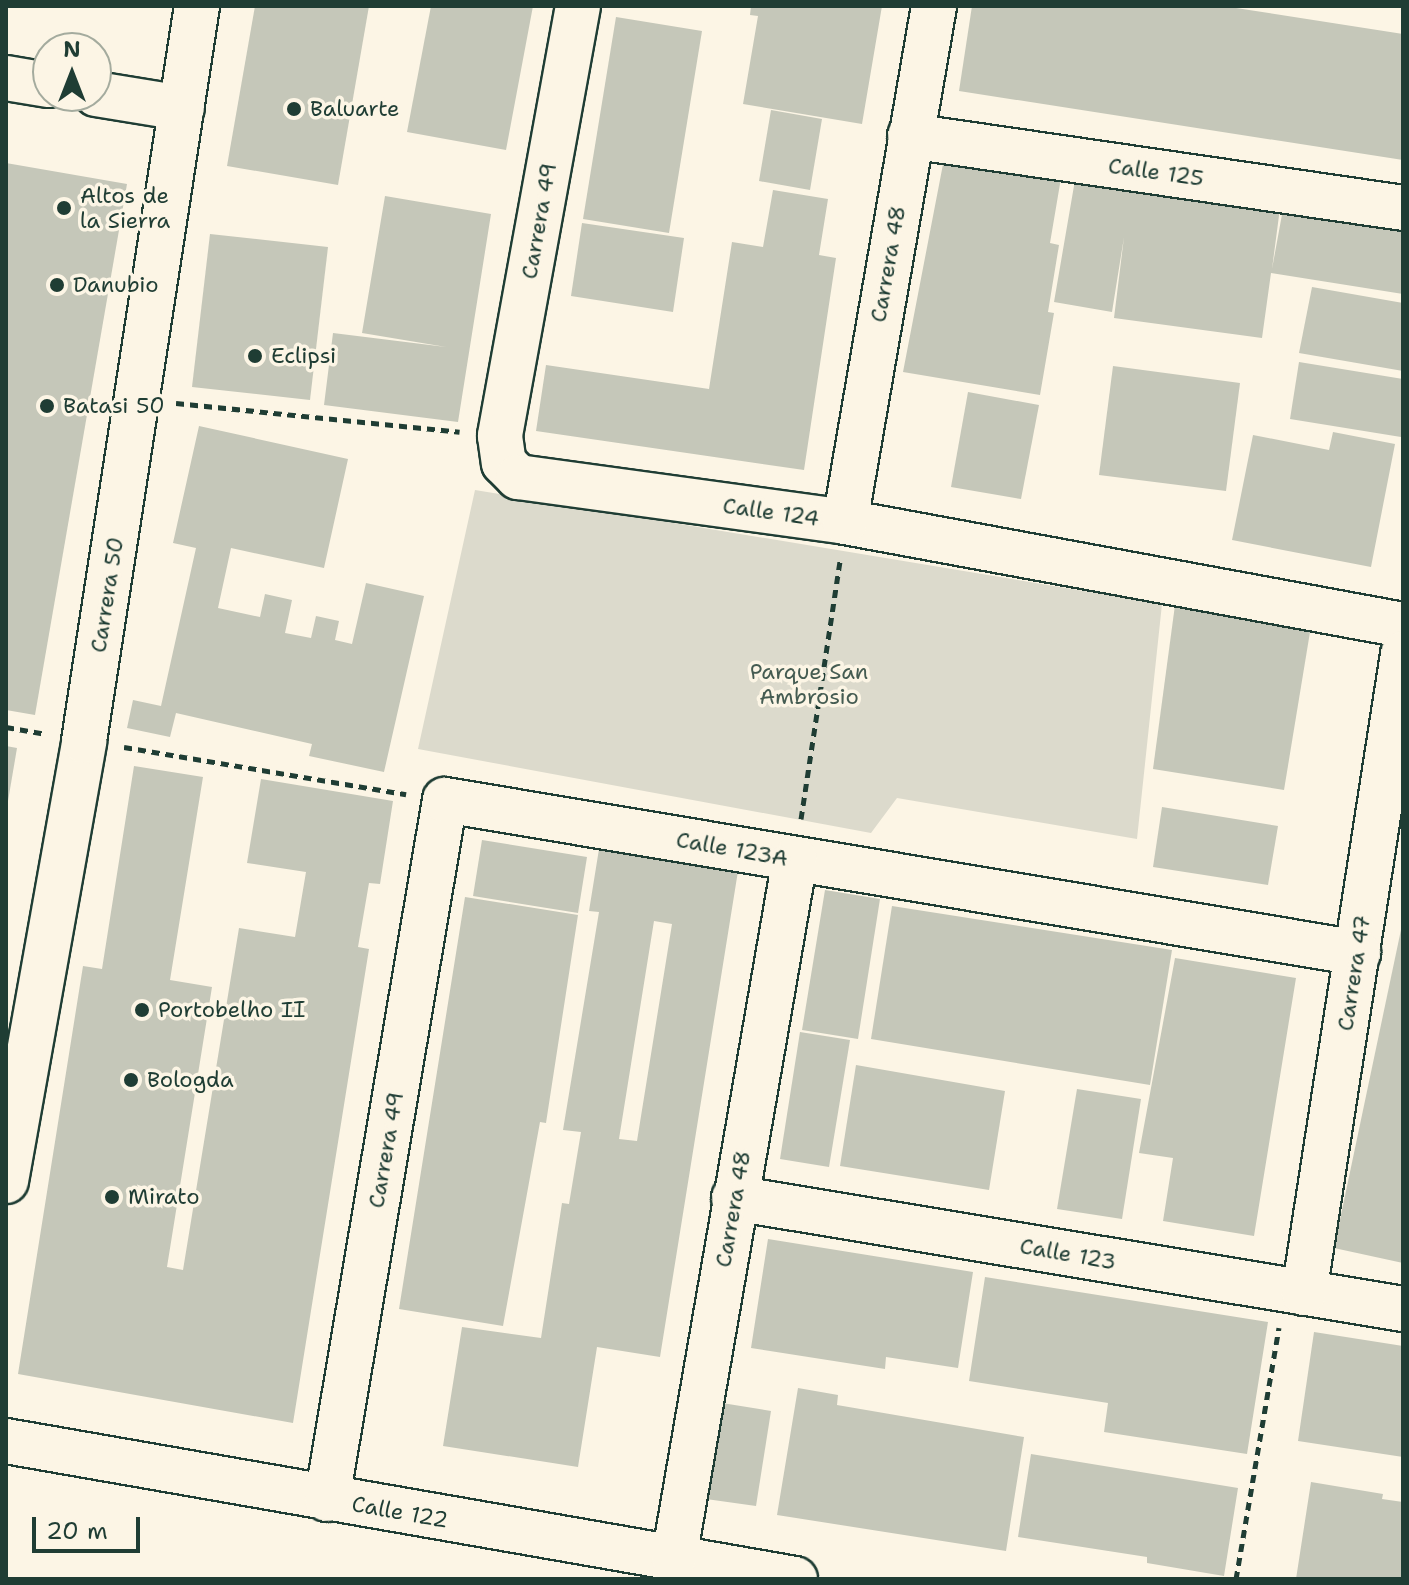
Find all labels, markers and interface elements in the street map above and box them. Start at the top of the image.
north arrow [32,32,112,112]
text: N [63,35,81,64]
place label: Baluarte [310,96,400,122]
marker: Baluarte [285,100,303,118]
street label: Calle 125 [1106,152,1206,192]
street label: Carrera 49 [516,161,562,281]
place label: Altos de la Sierra [80,182,170,234]
marker: Altos de la Sierra [55,199,73,217]
street label: Carrera 48 [865,204,911,324]
place label: Danubio [73,272,159,298]
marker: Danubio [48,276,66,294]
place label: Eclipsi [271,343,336,369]
marker: Eclipsi [246,347,264,365]
place label: Batasi 50 [63,393,165,419]
marker: Batasi 50 [38,397,56,415]
street label: Calle 124 [721,492,821,532]
street label: Carrera 50 [85,536,129,654]
park label: Parque San Ambrosio [750,658,868,710]
street label: Calle 123A [674,826,790,872]
street label: Carrera 47 [1332,913,1376,1033]
place label: Portobelho II [158,997,305,1023]
marker: Portobelho II [133,1001,151,1019]
place label: Bologda [147,1067,234,1093]
marker: Bologda [122,1071,140,1089]
street label: Carrera 49 [363,1090,409,1210]
street label: Carrera 48 [710,1149,756,1269]
place label: Mirato [128,1184,199,1210]
marker: Mirato [103,1188,121,1206]
street label: Calle 123 [1018,1233,1118,1275]
street label: Calle 122 [350,1491,450,1533]
scale bar [36,1501,144,1551]
text: 20 m [46,1515,108,1547]

